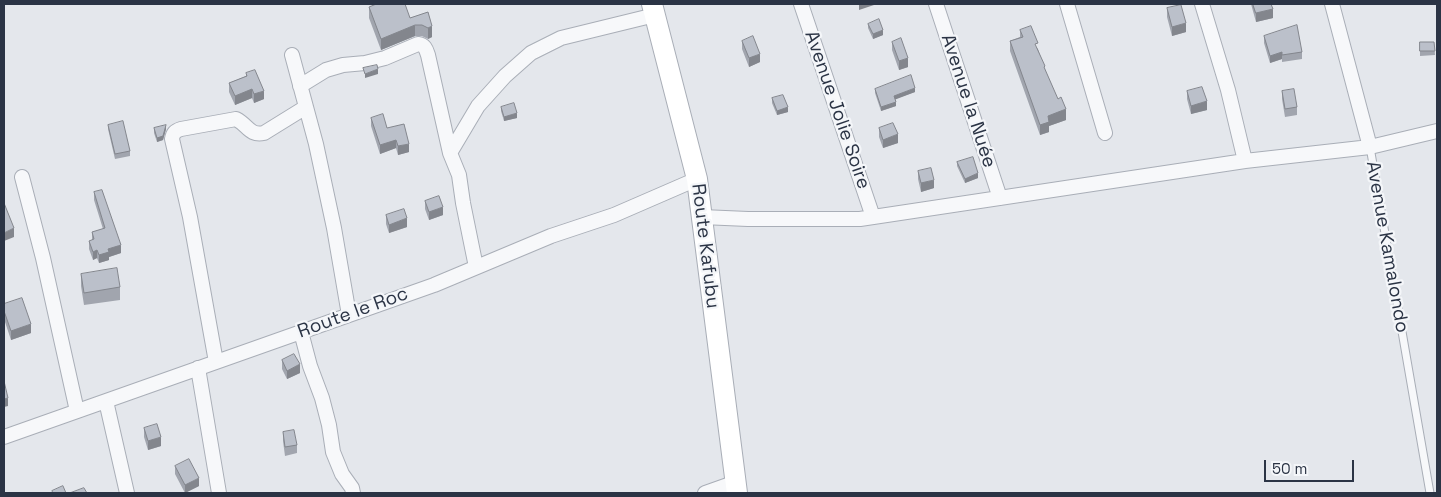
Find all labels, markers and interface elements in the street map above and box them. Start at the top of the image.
street label: Avenue Jolie Soire [799,28,875,192]
street label: Avenue la Nuée [936,31,1000,171]
street label: Avenue Kamalondo [1361,159,1413,335]
street label: Route Kafubu [686,182,724,310]
street label: Route le Roc [295,282,411,344]
scale bar [1266,450,1356,482]
text: 50 m [1272,459,1307,478]

